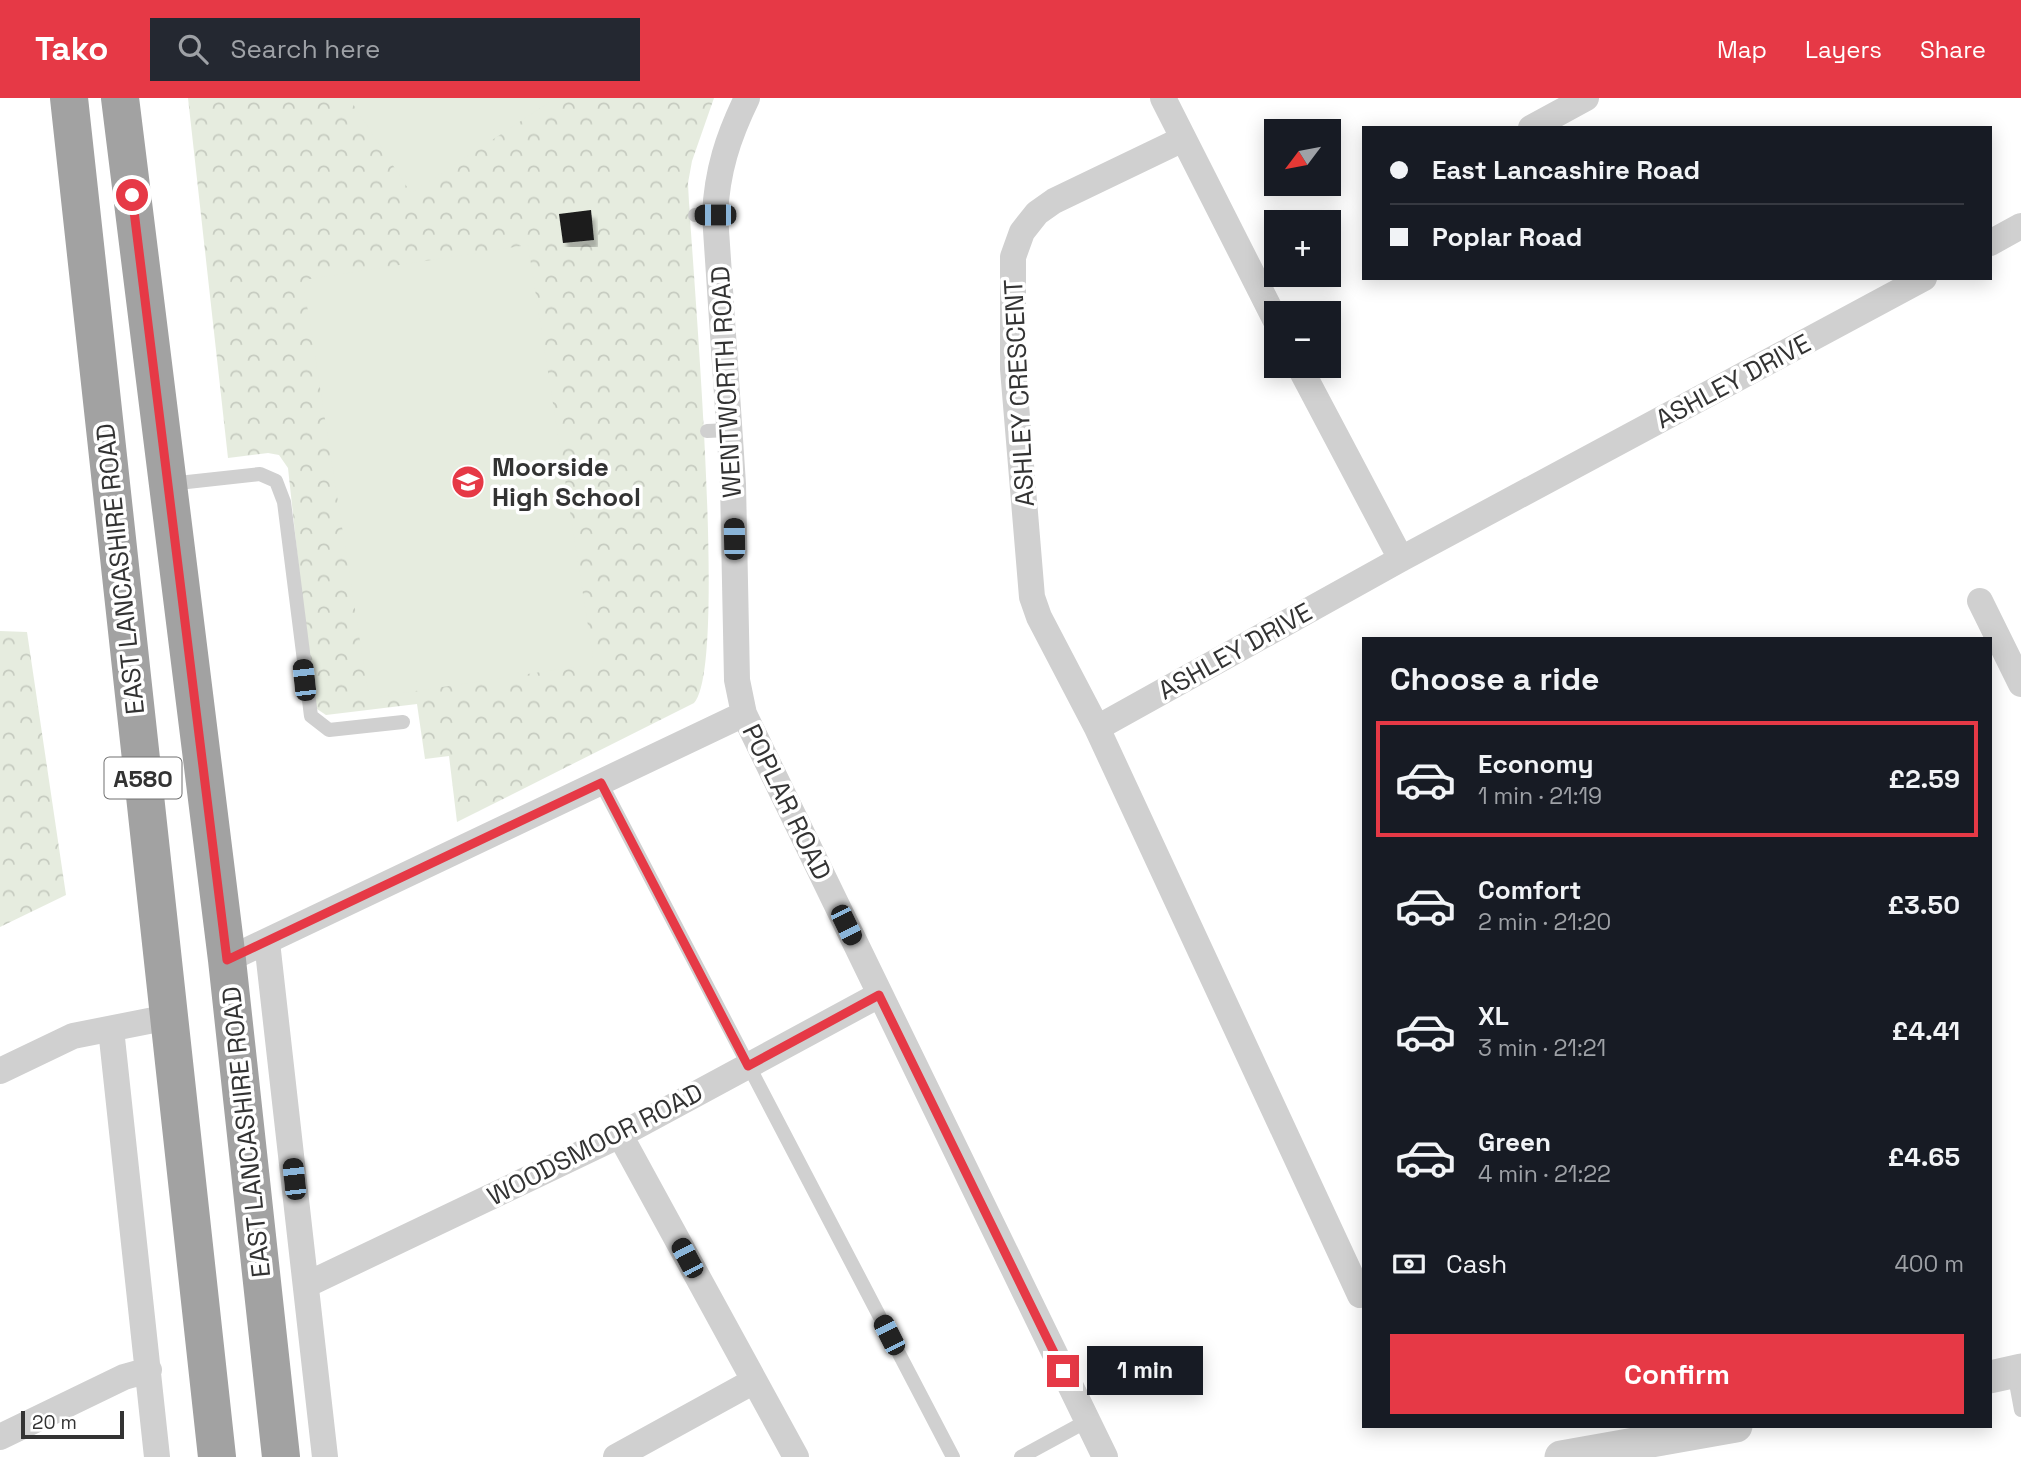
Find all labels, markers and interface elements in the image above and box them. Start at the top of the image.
search box [150,18,640,81]
text: Tako [35,28,108,70]
icon: search [174,30,212,68]
text: Search here [230,32,380,66]
text: Map [1717,34,1767,65]
text: Layers [1805,34,1882,65]
text: Share [1920,34,1986,65]
north arrow [1264,119,1340,196]
map controls [1264,119,1341,378]
text: East Lancashire Road [1432,153,1700,187]
route start [116,179,148,211]
car [695,205,737,226]
button: + [1264,210,1341,287]
text: Poplar Road [1432,220,1582,254]
street label: WENTWORTH ROAD [703,265,749,499]
street label: ASHLEY CRESCENT [996,278,1042,508]
button: − [1264,301,1341,378]
street label: ASHLEY DRIVE [1649,326,1817,436]
street label: EAST LANCASHIRE ROAD [88,422,152,716]
place label: Moorside High School [492,450,641,514]
school or university icon: Moorside High School [449,463,487,501]
car [724,518,745,560]
street label: ASHLEY DRIVE [1152,595,1318,707]
car [292,658,317,702]
text: Choose a ride [1390,659,1600,699]
street label: POPLAR ROAD [735,718,839,886]
text: Economy [1478,747,1594,781]
icon: car [1394,748,1457,811]
road number: A580 [104,758,182,798]
text: £2.59 [1889,762,1960,796]
text: 1 min · 21:19 [1478,781,1602,811]
text: Comfort [1478,873,1581,907]
icon: car [1394,874,1457,937]
text: £3.50 [1887,888,1960,922]
car [828,902,865,948]
text: 2 min · 21:20 [1478,907,1611,937]
street label: EAST LANCASHIRE ROAD [214,985,278,1279]
text: XL [1478,999,1509,1033]
icon: car [1394,1000,1457,1063]
text: £4.41 [1892,1014,1960,1048]
text: 3 min · 21:21 [1478,1033,1606,1063]
street label: WOODSMOOR ROAD [482,1075,708,1213]
text: Green [1478,1125,1551,1159]
icon: car [1394,1126,1457,1189]
text: £4.65 [1888,1140,1960,1174]
car [282,1157,307,1201]
text: 4 min · 21:22 [1478,1159,1611,1189]
car [668,1235,707,1281]
icon: cash [1390,1245,1428,1283]
text: Cash [1446,1247,1507,1281]
text: 400 m [1894,1249,1964,1279]
car [871,1312,908,1358]
button: Confirm [1390,1334,1964,1414]
callout: 1 min [1088,1346,1203,1396]
route end [1047,1355,1079,1387]
text: 1 min [1117,1355,1173,1385]
scale bar [21,1408,124,1440]
text: 20 m [32,1410,77,1435]

